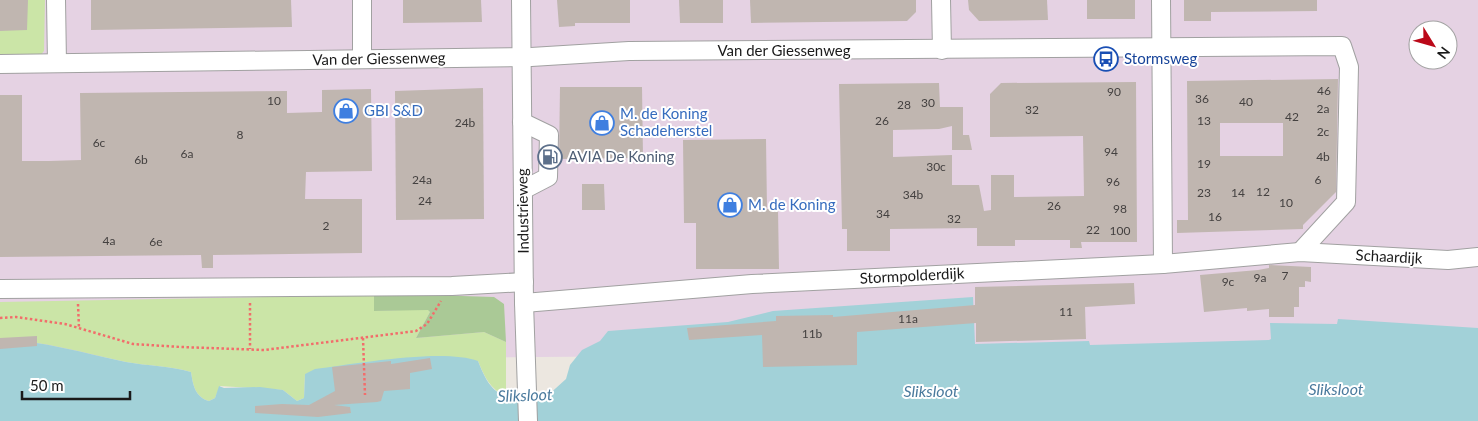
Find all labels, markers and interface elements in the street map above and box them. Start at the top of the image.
north arrow [1408,20,1458,70]
street label: Van der Giessenweg [717,41,851,59]
text: N [1434,44,1454,63]
bus stop icon: Stormsweg [1093,46,1119,72]
street label: Van der Giessenweg [312,48,446,68]
place label: Stormsweg [1124,49,1198,67]
house number: 46 [1317,83,1331,98]
house number: 90 [1107,84,1121,99]
house number: 36 [1195,91,1209,106]
house number: 10 [267,93,281,108]
house number: 40 [1239,94,1253,109]
house number: 30 [921,95,935,110]
house number: 28 [897,97,911,112]
shop icon: GBI S&D [333,98,359,124]
place label: GBI S&D [364,101,423,119]
house number: 2a [1317,101,1329,116]
house number: 32 [1025,102,1039,117]
place label: M. de Koning Schadeherstel [620,104,712,139]
house number: 42 [1285,109,1299,124]
shop icon: M. de Koning Schadeherstel [589,110,615,136]
house number: 26 [875,113,889,128]
house number: 13 [1197,113,1211,128]
house number: 24b [455,115,476,130]
house number: 2c [1317,124,1330,139]
house number: 8 [237,127,244,142]
house number: 6c [93,135,106,150]
fuel station icon: AVIA De Koning [537,144,563,170]
house number: 94 [1104,144,1118,159]
house number: 6a [181,146,193,161]
place label: AVIA De Koning [568,147,674,165]
house number: 4b [1316,149,1330,164]
house number: 6b [134,152,148,167]
house number: 19 [1197,156,1211,171]
house number: 30c [926,159,946,174]
street label: Industrieweg [512,168,532,254]
house number: 24a [412,172,432,187]
house number: 6 [1315,172,1322,187]
house number: 96 [1106,174,1120,189]
house number: 12 [1256,184,1270,199]
house number: 23 [1197,185,1211,200]
house number: 14 [1231,185,1245,200]
house number: 34b [903,187,924,202]
shop icon: M. de Koning [717,192,743,218]
house number: 24 [418,193,432,208]
place label: M. de Koning [748,195,836,213]
house number: 10 [1279,195,1293,210]
house number: 26 [1047,198,1061,213]
house number: 98 [1113,201,1127,216]
house number: 34 [876,206,890,221]
house number: 16 [1208,209,1222,224]
house number: 32 [947,211,961,226]
house number: 2 [323,218,330,233]
house number: 22 [1086,222,1100,237]
house number: 100 [1110,223,1130,238]
house number: 4a [103,233,115,248]
house number: 6e [149,234,163,249]
street label: Schaardijk [1355,245,1423,267]
street label: Stormpolderdijk [859,263,965,287]
house number: 7 [1282,268,1289,283]
house number: 9a [1254,270,1266,285]
house number: 9c [1222,274,1235,289]
house number: 11 [1059,304,1073,319]
house number: 11a [898,311,918,326]
house number: 11b [802,326,823,341]
scale bar [22,368,130,400]
text: 50 m [30,376,64,394]
water label: Sliksloot [1309,379,1364,398]
water label: Sliksloot [904,381,959,400]
water label: Sliksloot [497,384,553,405]

